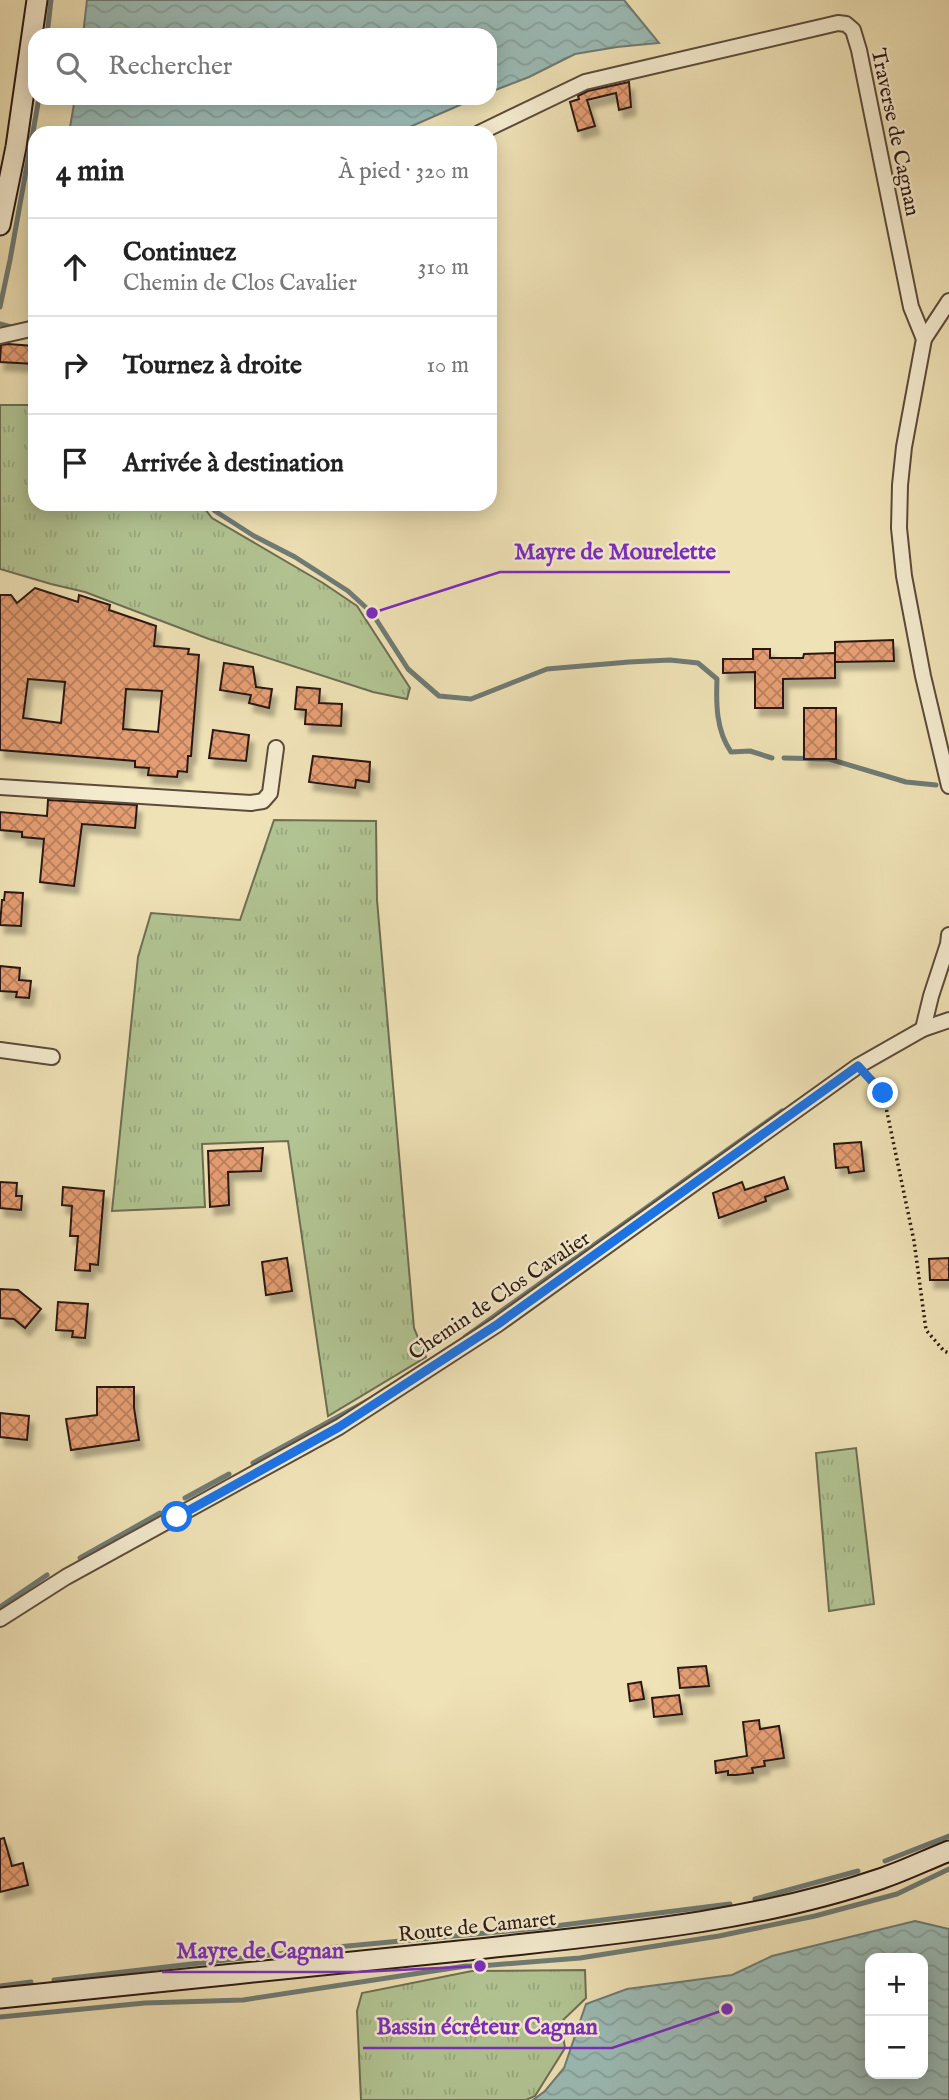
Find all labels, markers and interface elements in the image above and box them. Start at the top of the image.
search box [28,28,497,105]
street label: Traverse de Cagnan [864,46,925,219]
icon: search [52,48,90,86]
text: Rechercher [108,50,232,83]
text: 4 min [56,153,124,191]
text: À pied · 320 m [339,157,469,186]
text: Continuez [123,236,236,269]
icon: ahead [56,248,94,286]
text: 310 m [418,253,469,282]
text: Chemin de Clos Cavalier [123,269,357,298]
icon: right [56,346,94,384]
text: Tournez à droite [123,349,302,382]
text: 10 m [426,351,469,380]
icon: arrive [56,444,94,482]
text: Arrivée à destination [123,447,344,480]
callout: Mayre de Mourelette [500,528,730,572]
text: Mayre de Mourelette [514,538,717,567]
route end [867,1077,898,1108]
street label: Chemin de Clos Cavalier [404,1225,596,1367]
route start [161,1501,192,1532]
street label: Route de Camaret [397,1906,558,1949]
callout: Mayre de Cagnan [162,1928,358,1972]
text: Mayre de Cagnan [176,1937,345,1966]
map controls [865,1953,928,2079]
button: + [865,1953,928,2016]
callout: Bassin écrêteur Cagnan [363,2004,612,2048]
text: Bassin écrêteur Cagnan [376,2013,598,2042]
button: − [865,2016,928,2079]

